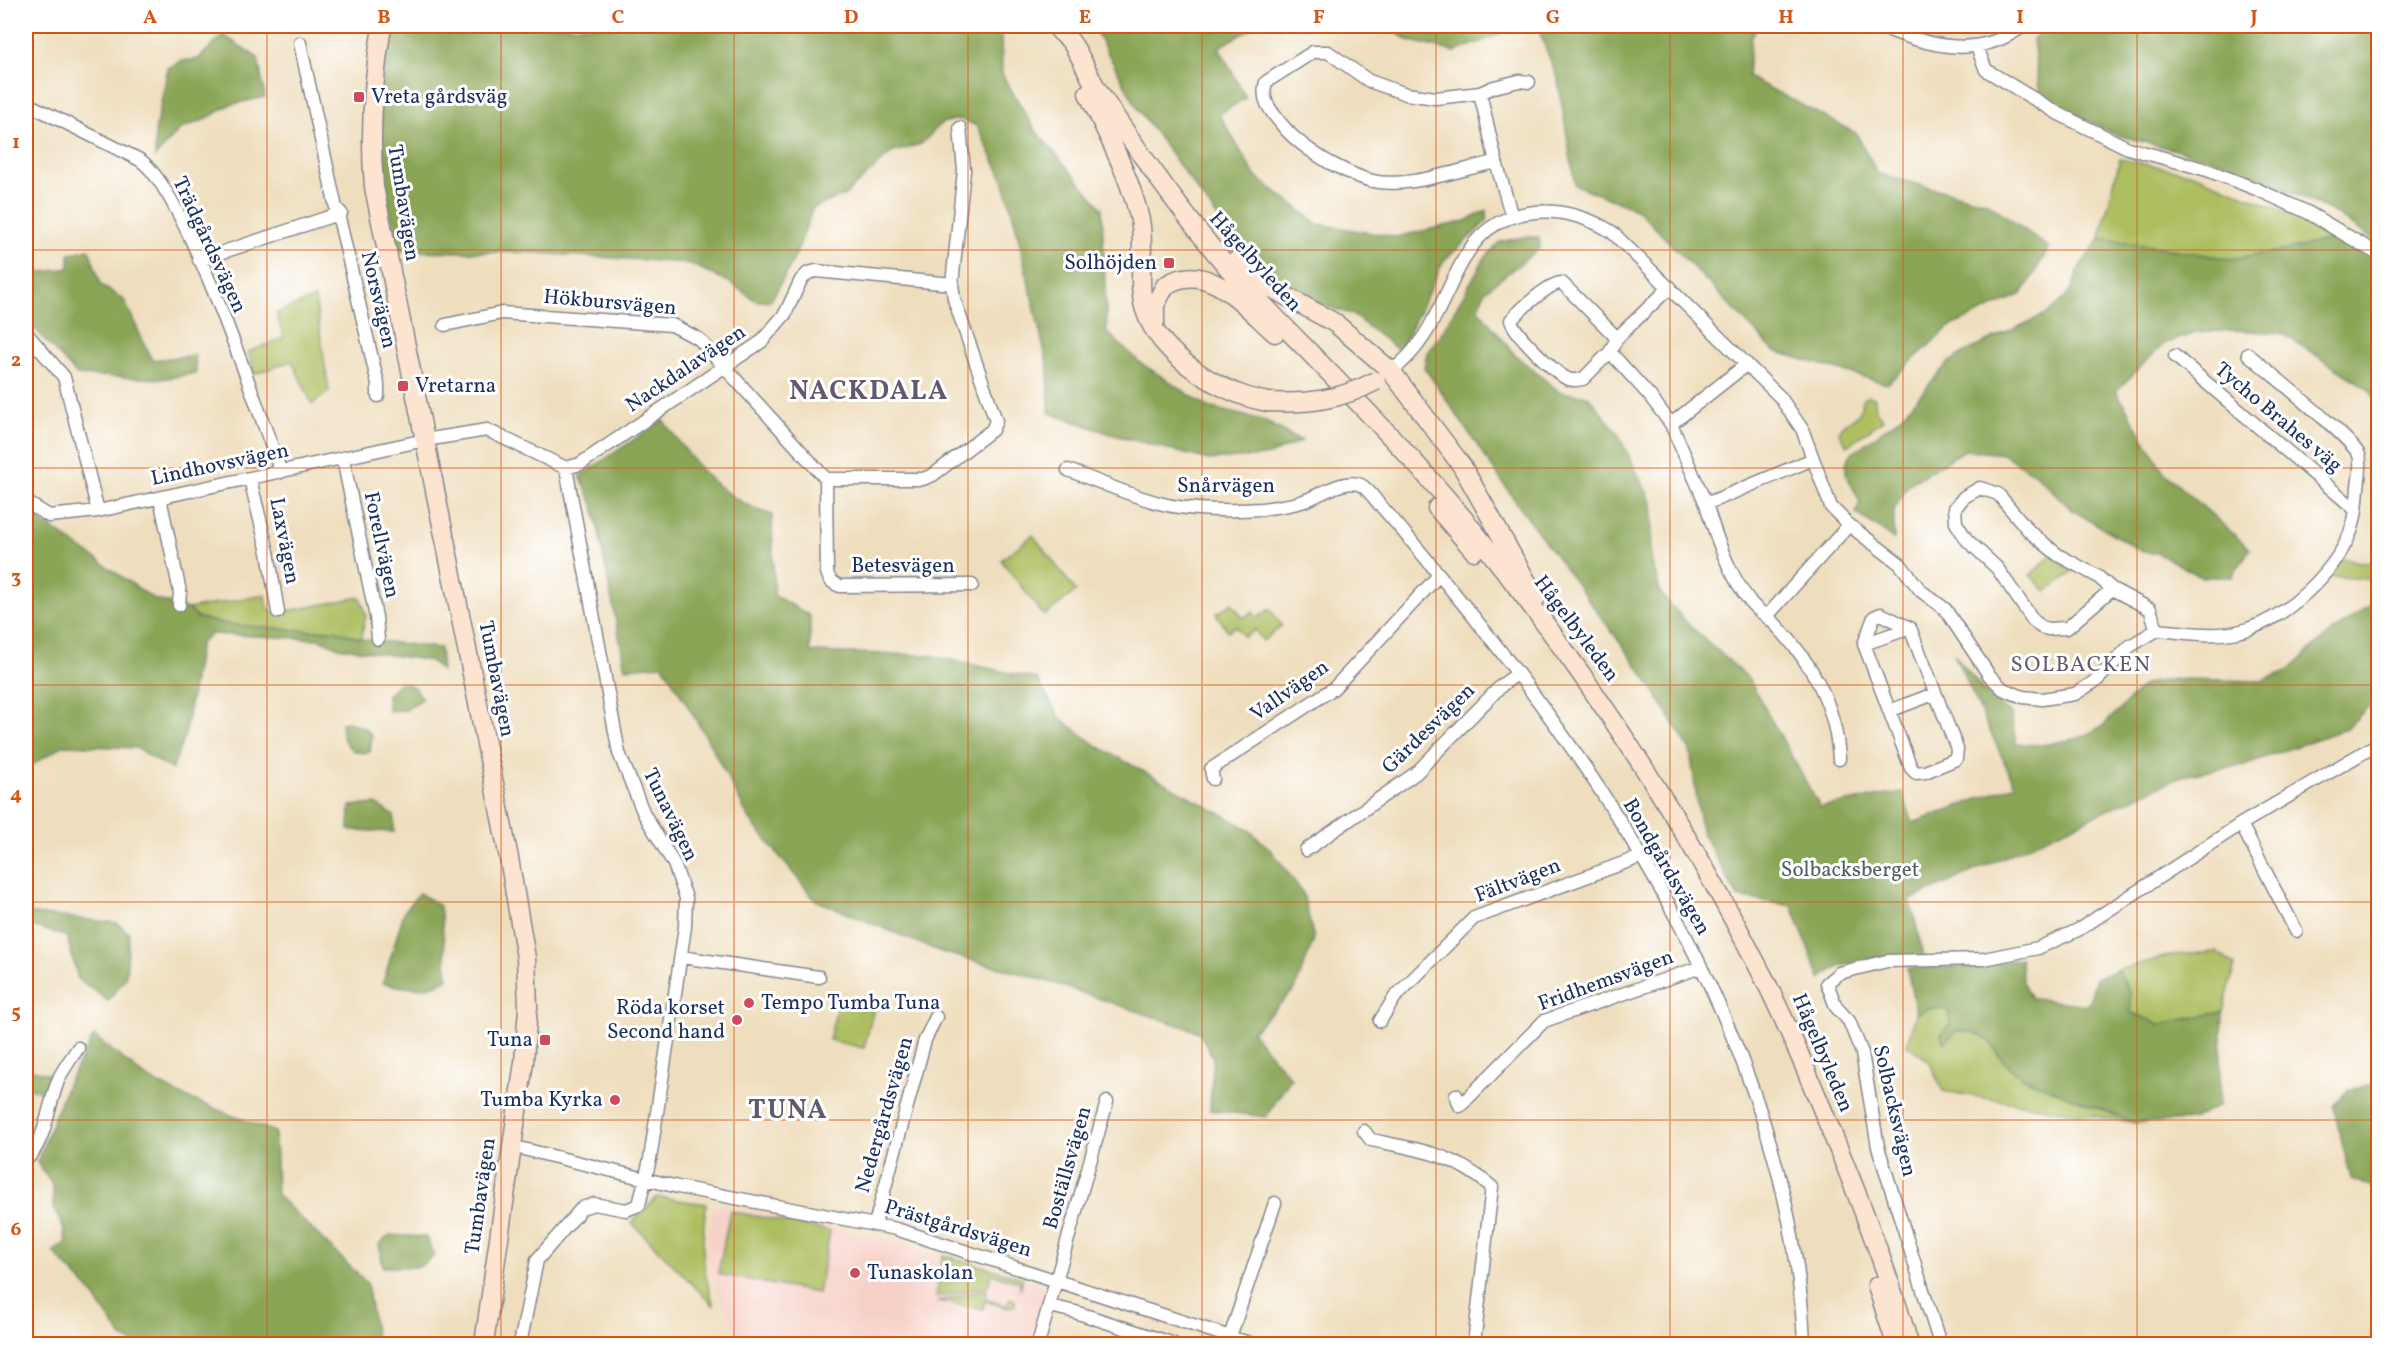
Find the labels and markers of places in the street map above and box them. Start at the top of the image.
place label: Vreta gårdsväg [371,83,507,112]
marker: Vreta gårdsväg [352,90,366,104]
place label: Solhöjden [1064,249,1157,278]
marker: Solhöjden [1162,256,1176,270]
place label: Vretarna [415,372,496,401]
marker: Vretarna [396,379,410,393]
place label: Tempo Tumba Tuna [761,989,940,1018]
place label: Röda korset Second hand [607,994,725,1047]
marker: Tempo Tumba Tuna [742,996,756,1010]
marker: Röda korset Second hand [730,1013,744,1027]
place label: Tuna [487,1026,533,1055]
marker: Tuna [538,1033,552,1047]
place label: Tumba Kyrka [480,1086,603,1115]
marker: Tumba Kyrka [608,1093,622,1107]
place label: Tunaskolan [867,1259,973,1288]
marker: Tunaskolan [848,1266,862,1280]

